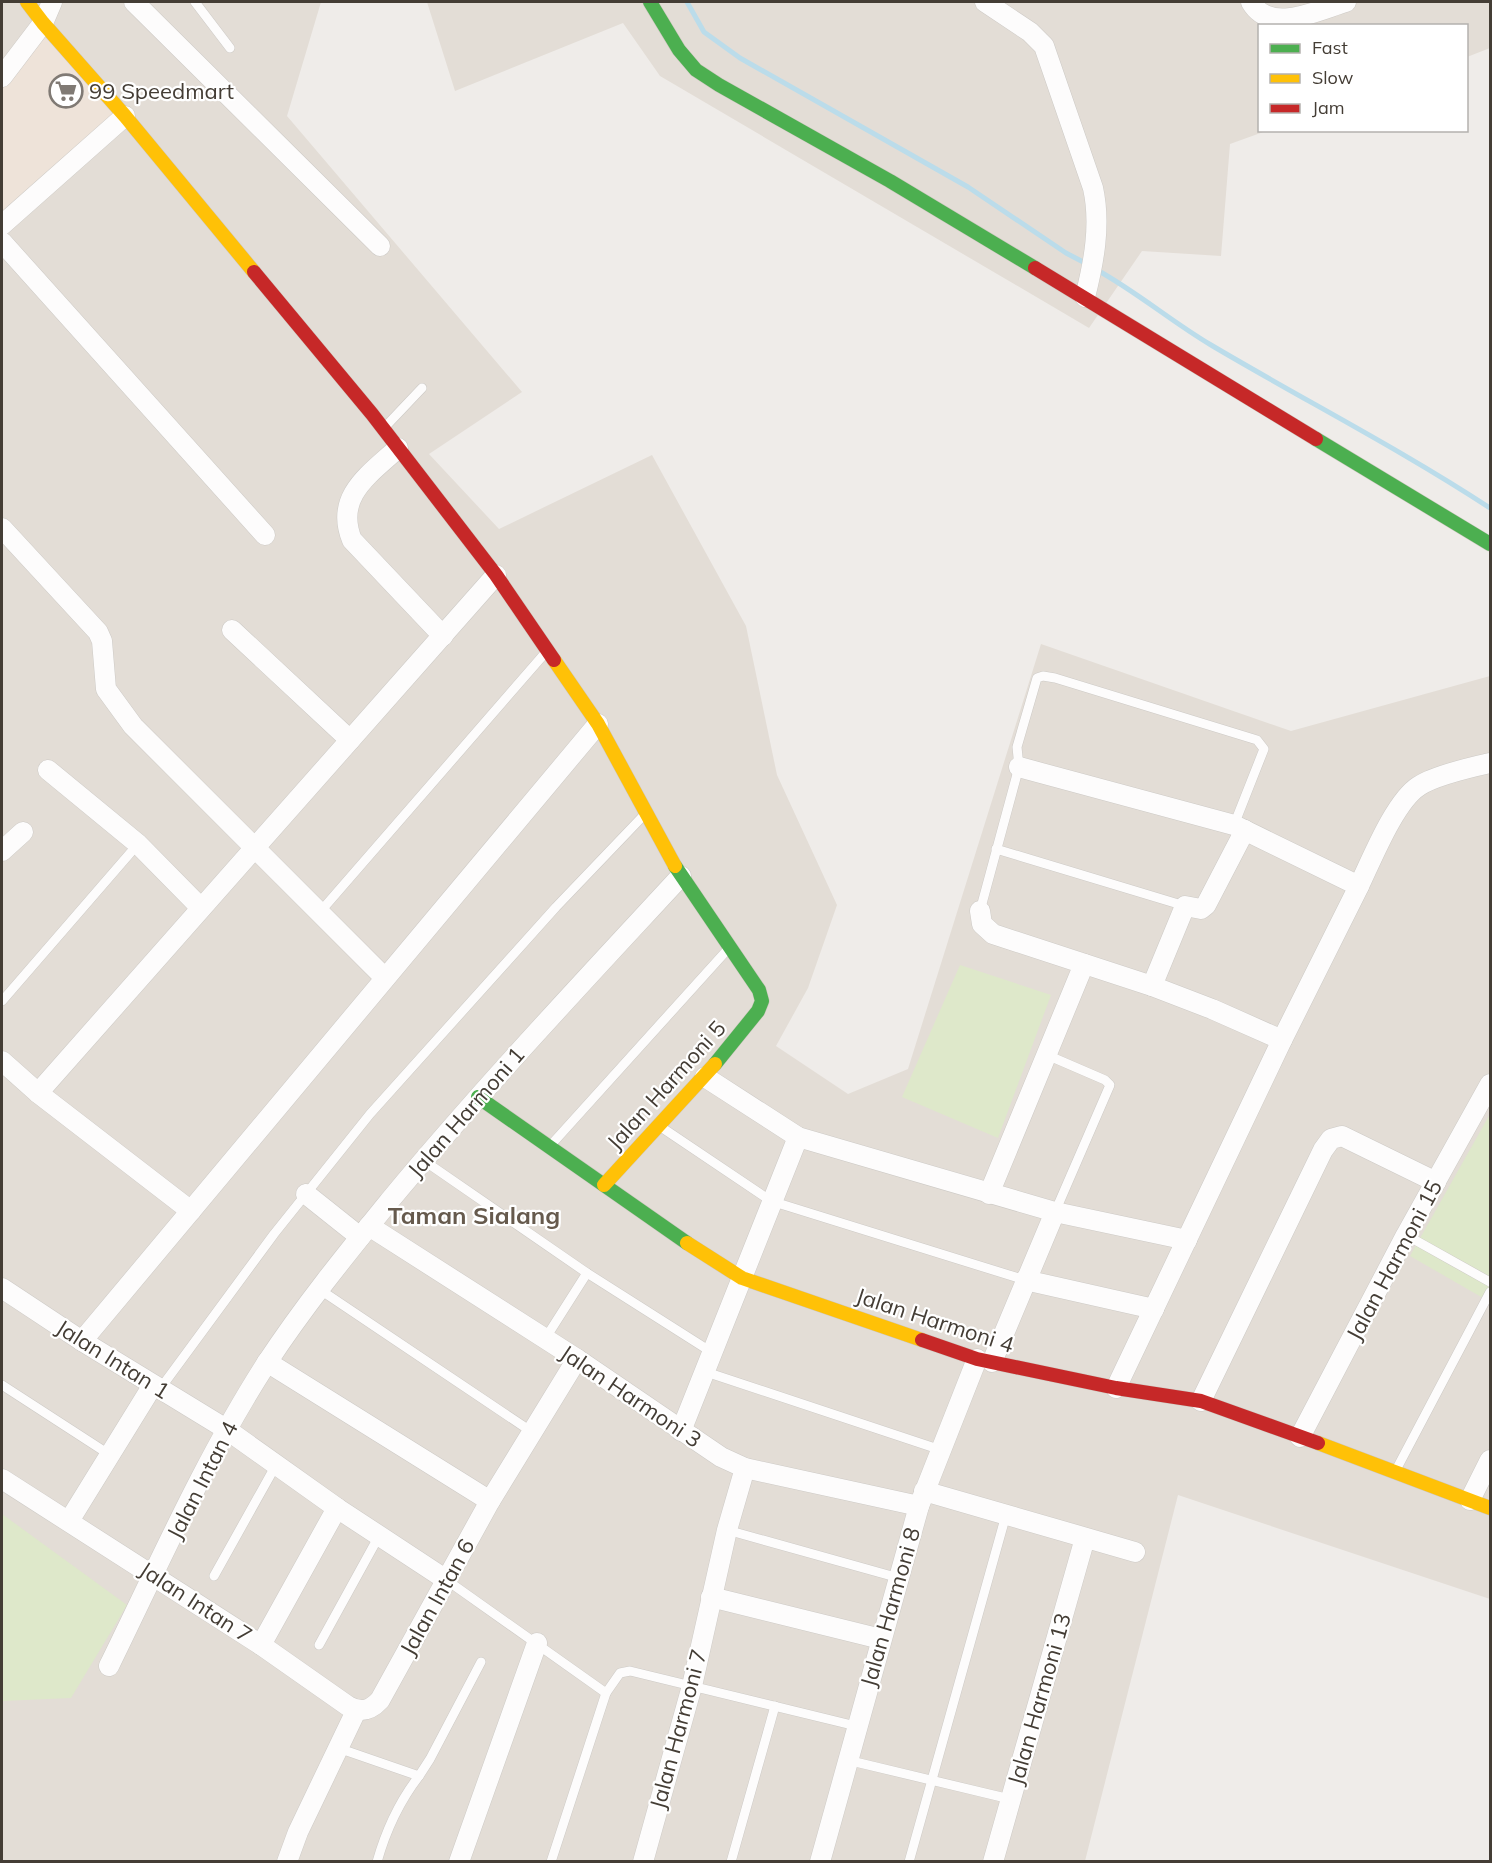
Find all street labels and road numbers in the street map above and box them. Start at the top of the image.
street label: Jalan Harmoni 5 [601,1015,731,1155]
street label: Jalan Harmoni 1 [401,1041,531,1183]
street label: Jalan Harmoni 15 [1340,1175,1448,1345]
street label: Jalan Harmoni 4 [852,1281,1018,1359]
street label: Jalan Intan 1 [51,1313,175,1405]
street label: Jalan Harmoni 3 [555,1338,707,1454]
street label: Jalan Intan 4 [160,1416,244,1544]
street label: Jalan Harmoni 8 [854,1524,926,1690]
street label: Jalan Intan 6 [394,1534,480,1660]
street label: Jalan Intan 7 [134,1555,258,1649]
street label: Jalan Harmoni 13 [1001,1610,1077,1788]
street label: Jalan Harmoni 7 [643,1646,713,1812]

